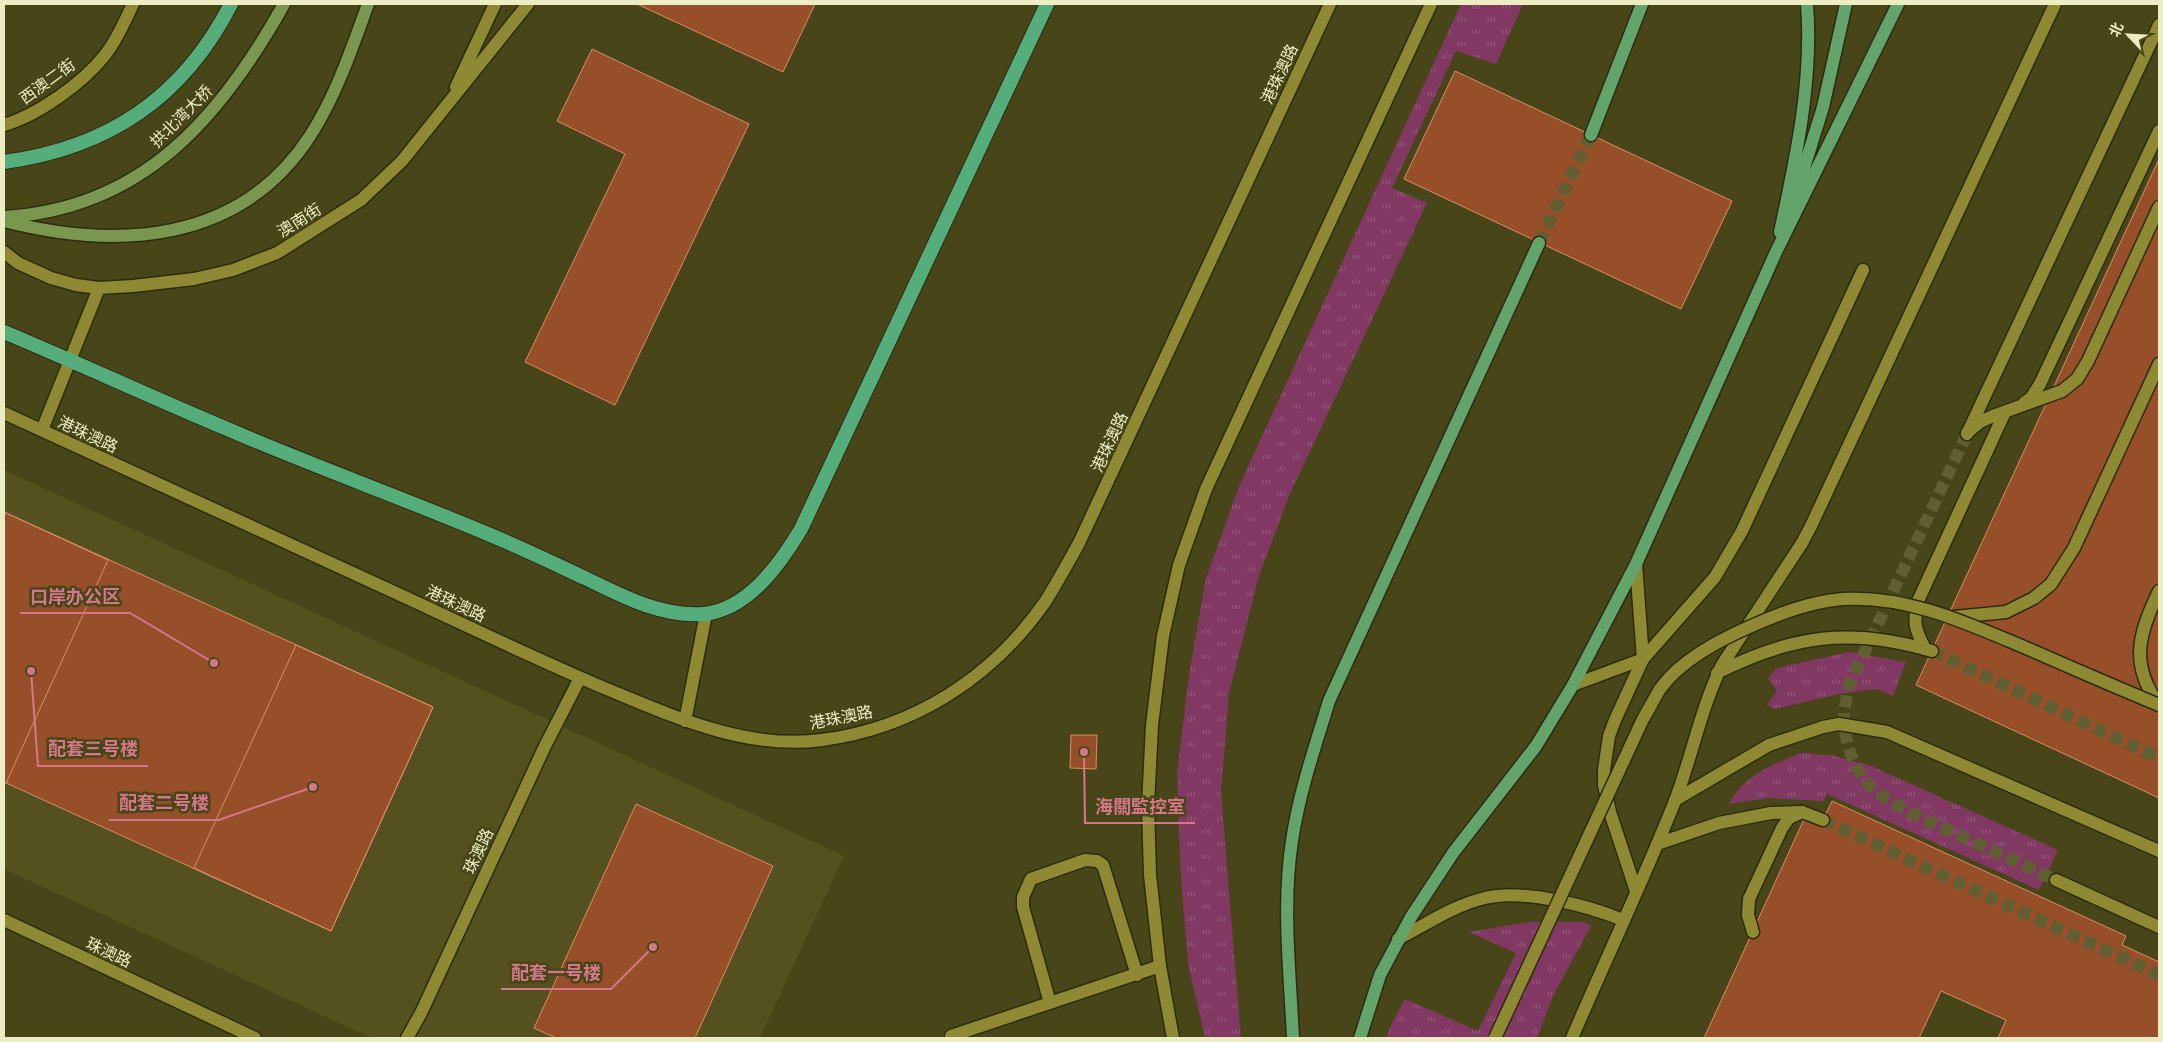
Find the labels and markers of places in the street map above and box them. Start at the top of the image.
callout: 口岸办公区 [20,580,130,613]
callout: 配套三号楼 [38,733,148,766]
callout: 配套二号楼 [109,787,219,820]
callout: 海關監控室 [1085,790,1195,823]
callout: 配套一号楼 [501,956,611,989]

